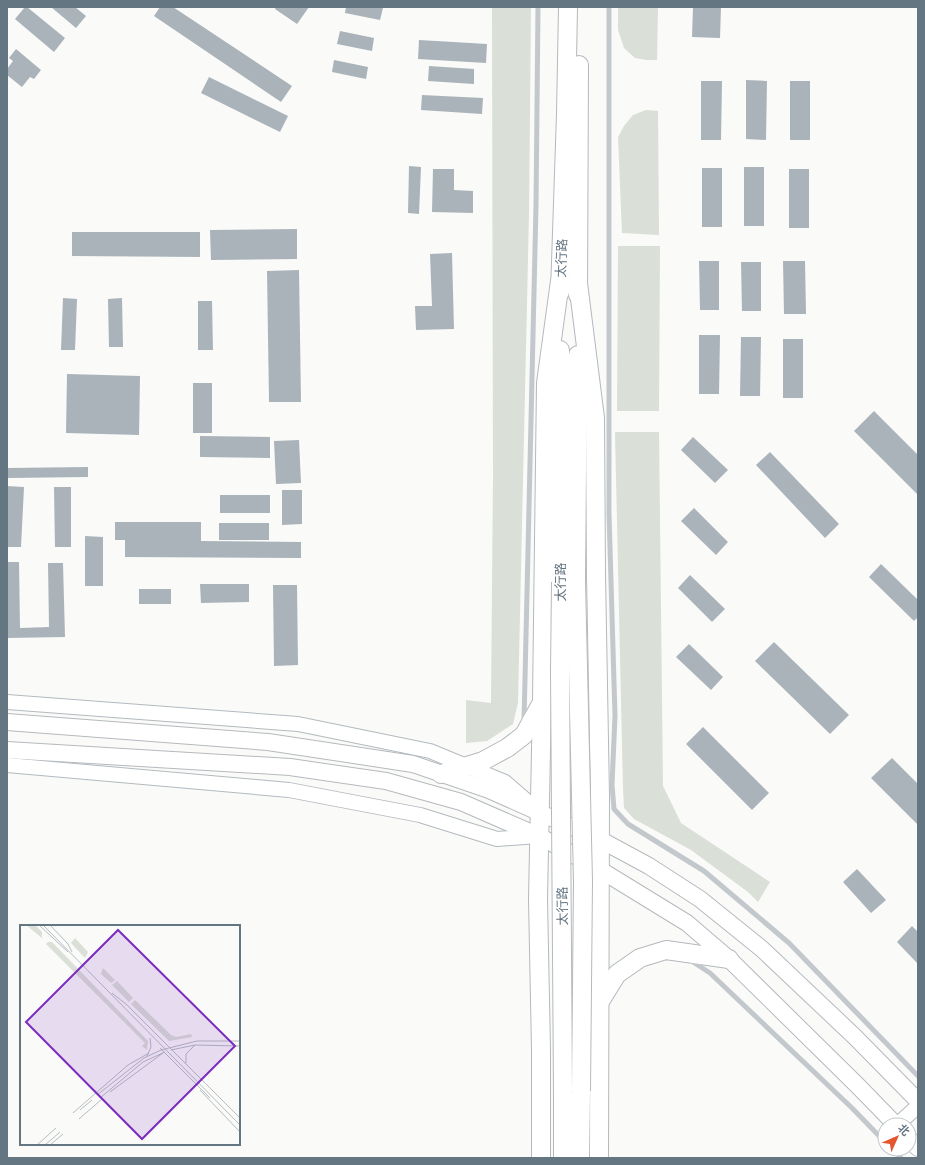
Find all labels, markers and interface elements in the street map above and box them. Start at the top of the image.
street label: 太行路 [552,238,571,278]
street label: 太行路 [552,562,569,602]
street label: 太行路 [554,886,571,926]
inset map [20,925,240,1145]
north arrow [877,1117,917,1157]
text: 北 [895,1121,913,1139]

